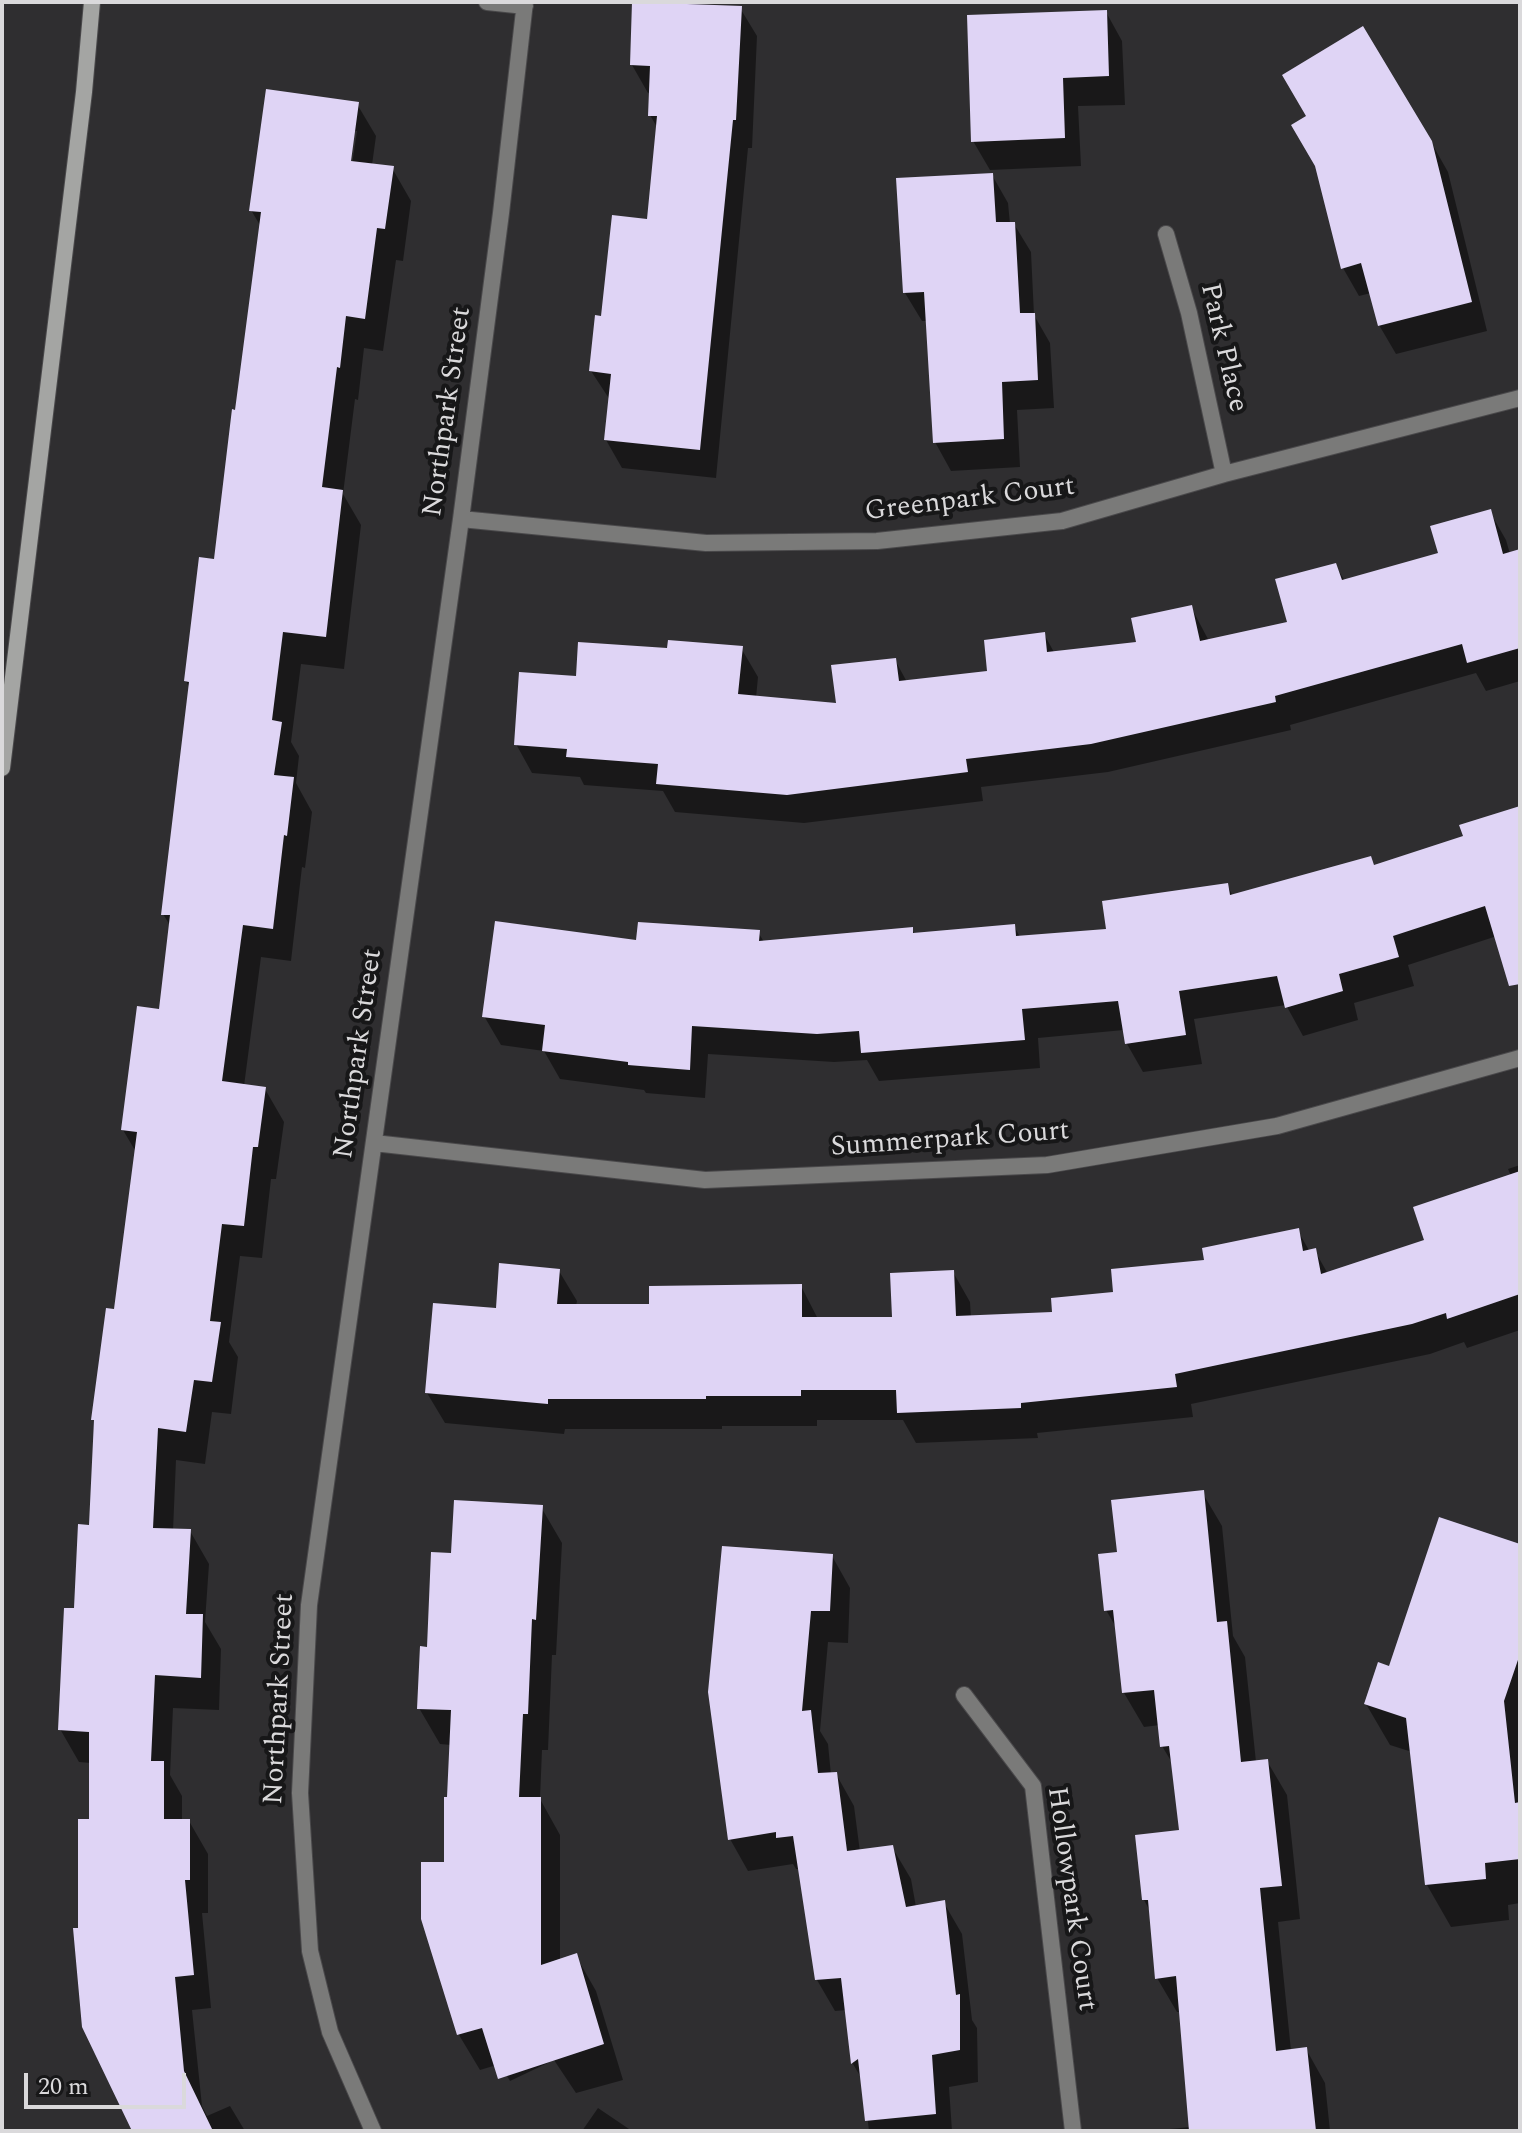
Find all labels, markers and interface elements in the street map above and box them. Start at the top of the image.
street label: Park Place [1191,280,1253,416]
street label: Northpark Street [418,305,480,519]
street label: Greenpark Court [863,471,1077,531]
street label: Northpark Street [329,947,391,1161]
street label: Summerpark Court [830,1116,1070,1166]
street label: Northpark Street [259,1592,303,1806]
street label: Hollowpark Court [1038,1785,1102,2013]
scale bar [28,2057,190,2107]
text: 20 m [38,2069,89,2105]

